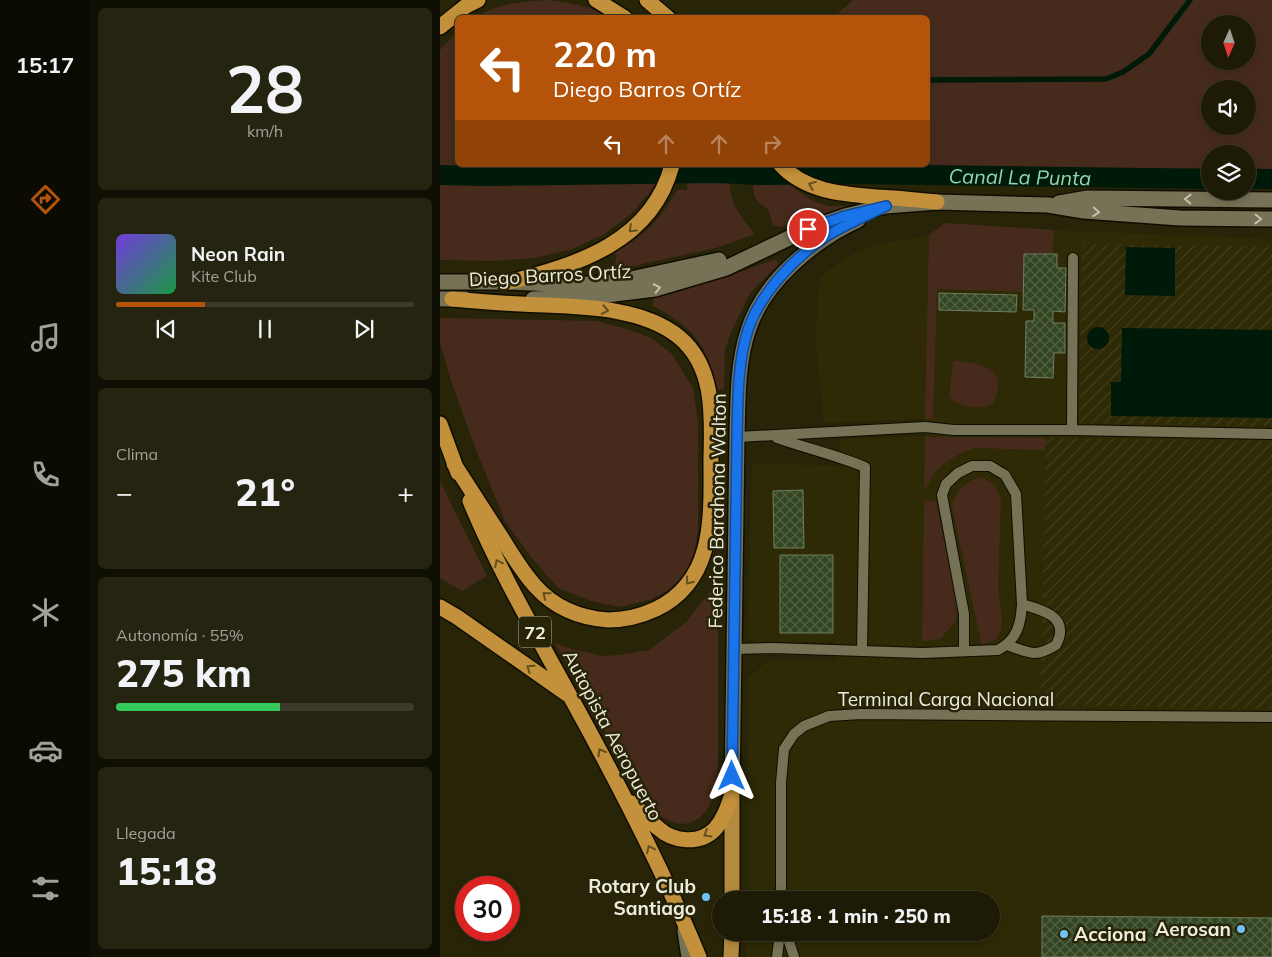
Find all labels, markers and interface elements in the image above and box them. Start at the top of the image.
north arrow [1201,15,1256,70]
map controls [1201,15,1256,200]
text: 220 m [553,32,657,76]
icon: left [470,35,535,100]
text: 28 [226,48,304,129]
text: 15:17 [16,51,74,79]
text: Diego Barros Ortíz [553,75,741,103]
button: sound [1201,80,1256,135]
text: km/h [247,121,283,141]
icon: left [599,130,627,158]
icon: ahead [652,130,680,158]
icon: ahead [705,130,733,158]
icon: right [758,130,786,158]
button: layers [1201,145,1256,200]
water label: Canal La Punta [949,163,1091,190]
one-way arrow [808,181,816,191]
icon: directions [28,182,63,217]
one-way arrow [1184,194,1192,204]
one-way arrow [1092,207,1100,218]
pin [787,208,829,250]
one-way arrow [1255,214,1263,224]
icon: arrive [794,215,822,243]
one-way arrow [629,223,638,232]
text: Neon Rain [191,242,285,266]
street label: Diego Barros Ortíz [468,259,632,291]
text: Kite Club [191,266,257,286]
one-way arrow [653,283,662,294]
one-way arrow [601,304,609,314]
icon: previous [152,315,180,343]
icon: pause [251,315,279,343]
icon: next [350,315,378,343]
icon: music [28,320,63,355]
street label: Federico Barahona Walton [703,393,731,629]
text: Clima [116,444,158,464]
icon: phone [28,457,63,492]
text: 21° [235,468,295,516]
text: − [116,475,133,510]
text: + [397,475,414,510]
one-way arrow [494,559,504,568]
one-way arrow [686,575,695,585]
one-way arrow [543,593,552,601]
icon: climate [28,595,63,630]
road number: 72 [519,616,551,648]
text: Autonomía · 55% [116,625,244,645]
street label: Autopista Aeropuerto [558,646,668,824]
text: 275 km [116,649,252,697]
one-way arrow [526,665,536,674]
street label: Terminal Carga Nacional [838,687,1054,711]
icon: car [28,733,63,768]
one-way arrow [597,748,607,757]
position arrow [705,749,757,801]
text: Llegada [116,823,176,843]
one-way arrow [704,827,713,837]
one-way arrow [646,845,657,854]
text: 15:18 [116,847,217,895]
icon: filters [28,871,63,906]
place label: Rotary Club Santiago [588,874,696,920]
speed limit sign: 30 [455,876,520,941]
marker: Rotary Club Santiago [700,891,712,903]
text: 15:18 · 1 min · 250 m [761,904,951,928]
place label: Aerosan [1155,917,1231,941]
place label: Acciona [1074,922,1147,946]
marker: Aerosan [1235,923,1247,935]
marker: Acciona [1058,928,1070,940]

